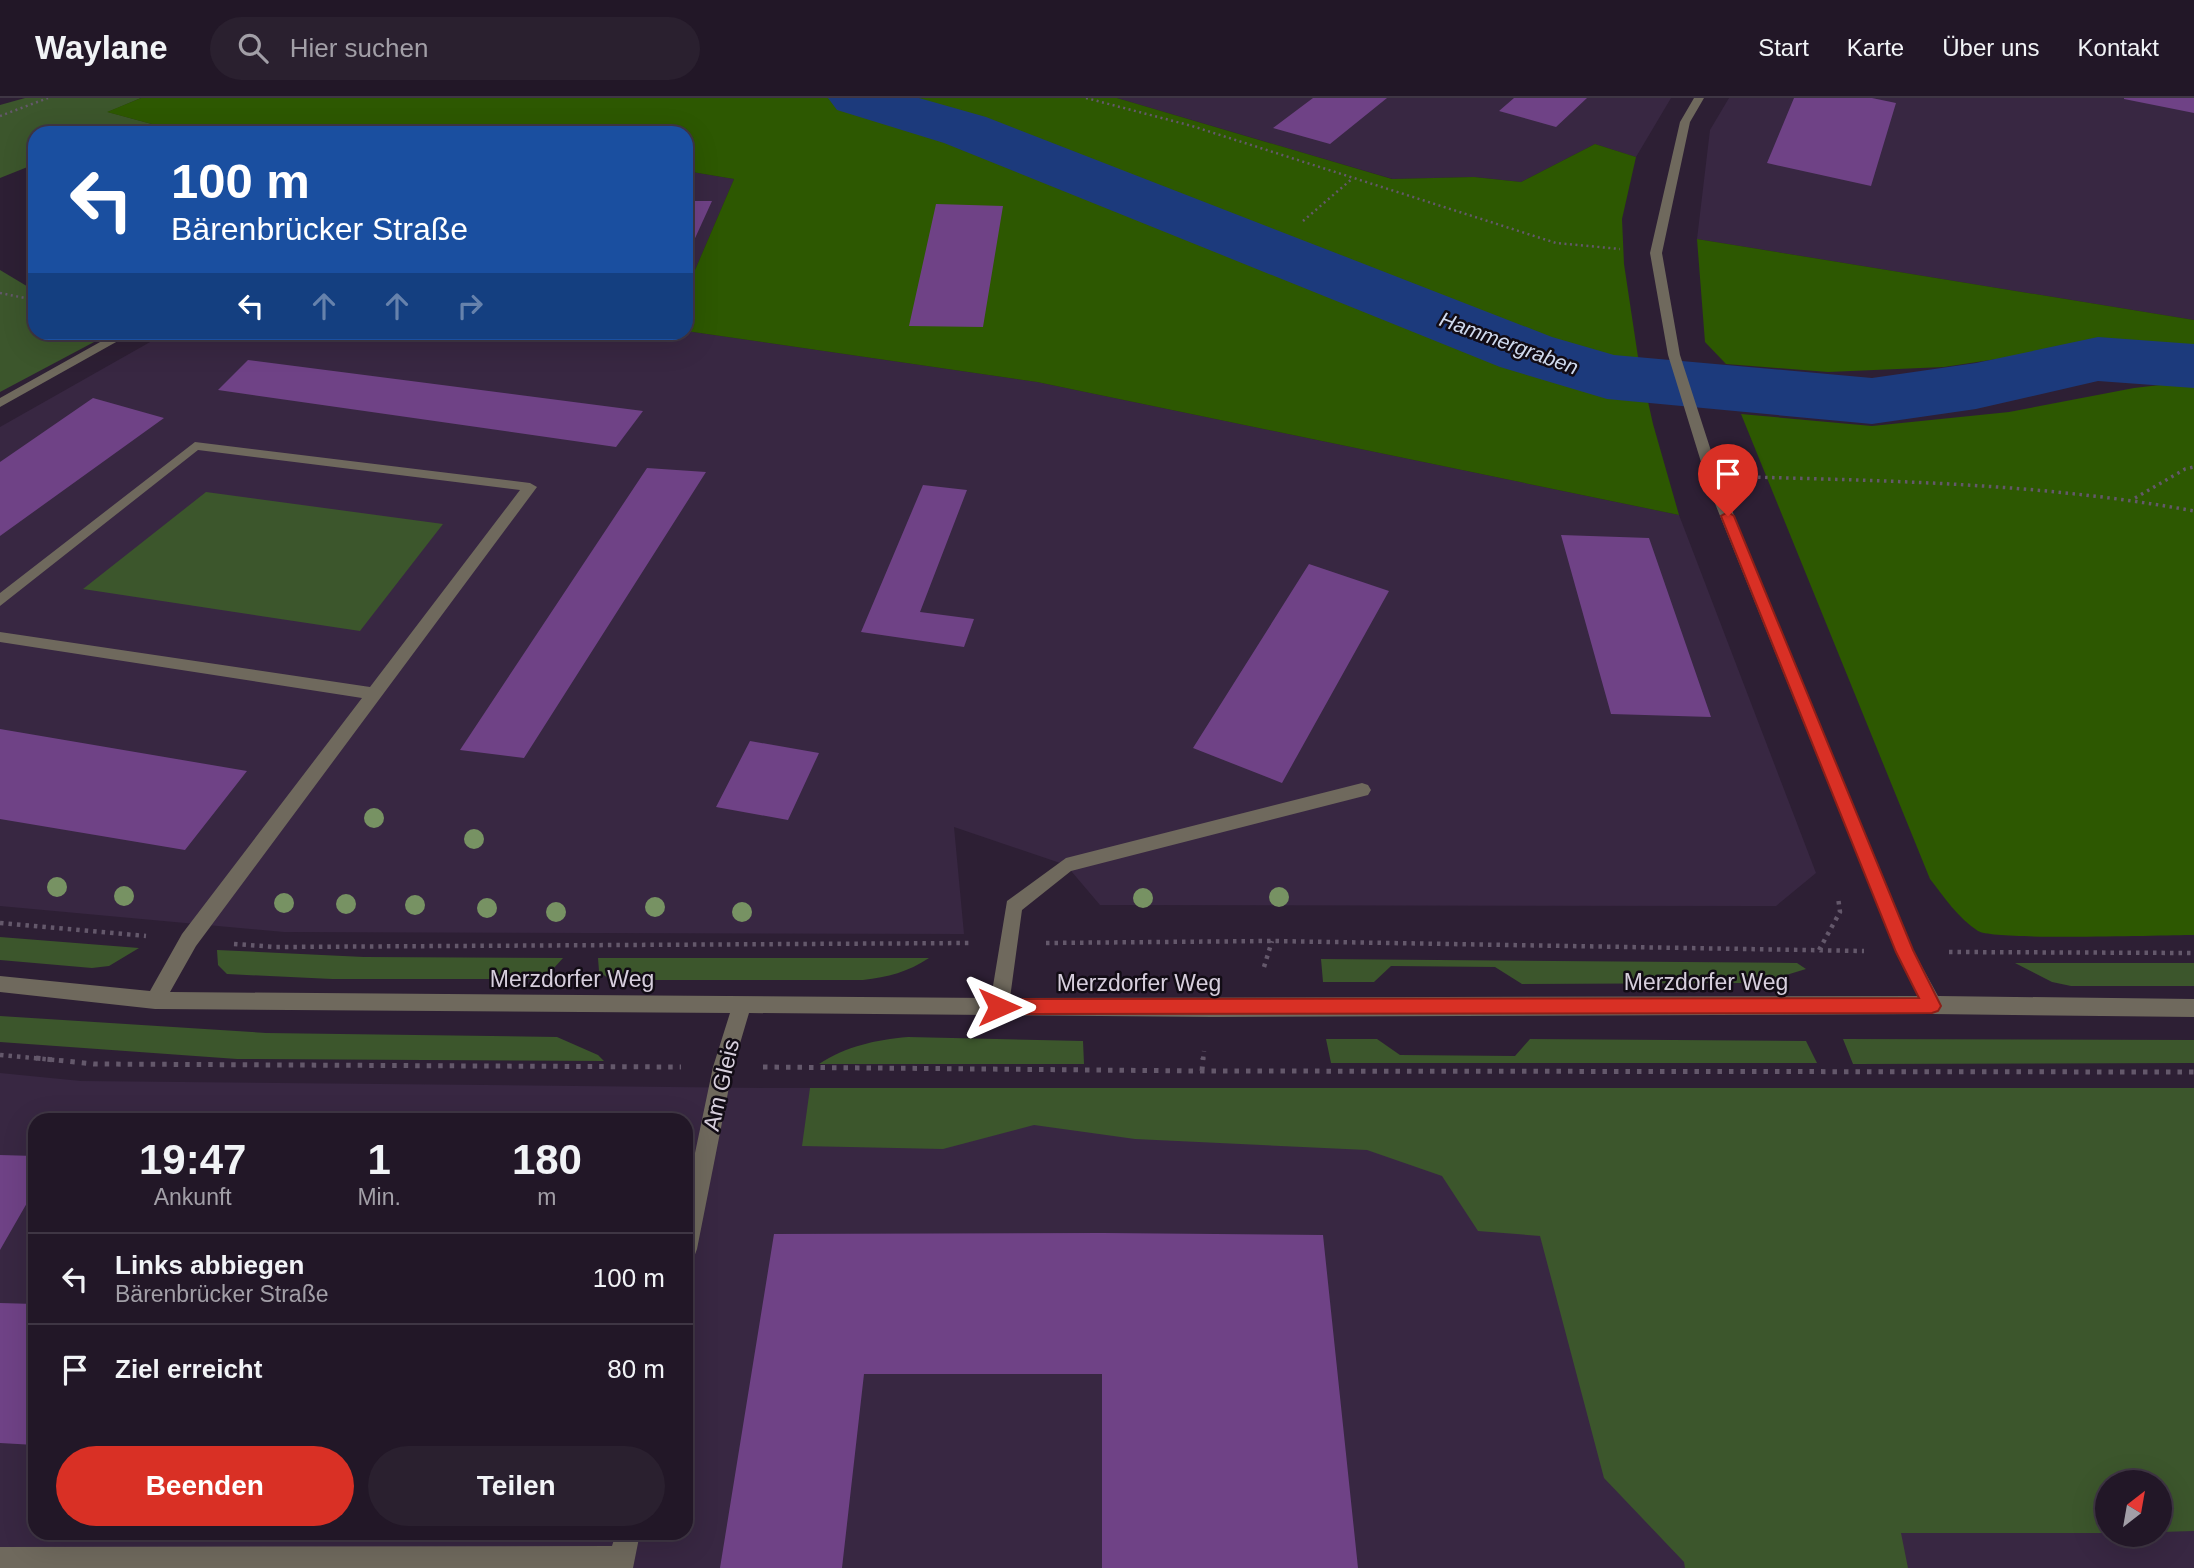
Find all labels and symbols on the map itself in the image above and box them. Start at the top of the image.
water label: Hammergraben [1437,307,1581,379]
pin [1698,444,1758,516]
street label: Merzdorfer Weg [490,966,654,992]
street label: Merzdorfer Weg [1624,969,1788,995]
position arrow [962,970,1036,1044]
street label: Merzdorfer Weg [1057,970,1221,996]
street label: Am Gleis [698,1037,744,1133]
north arrow [2095,1470,2172,1547]

